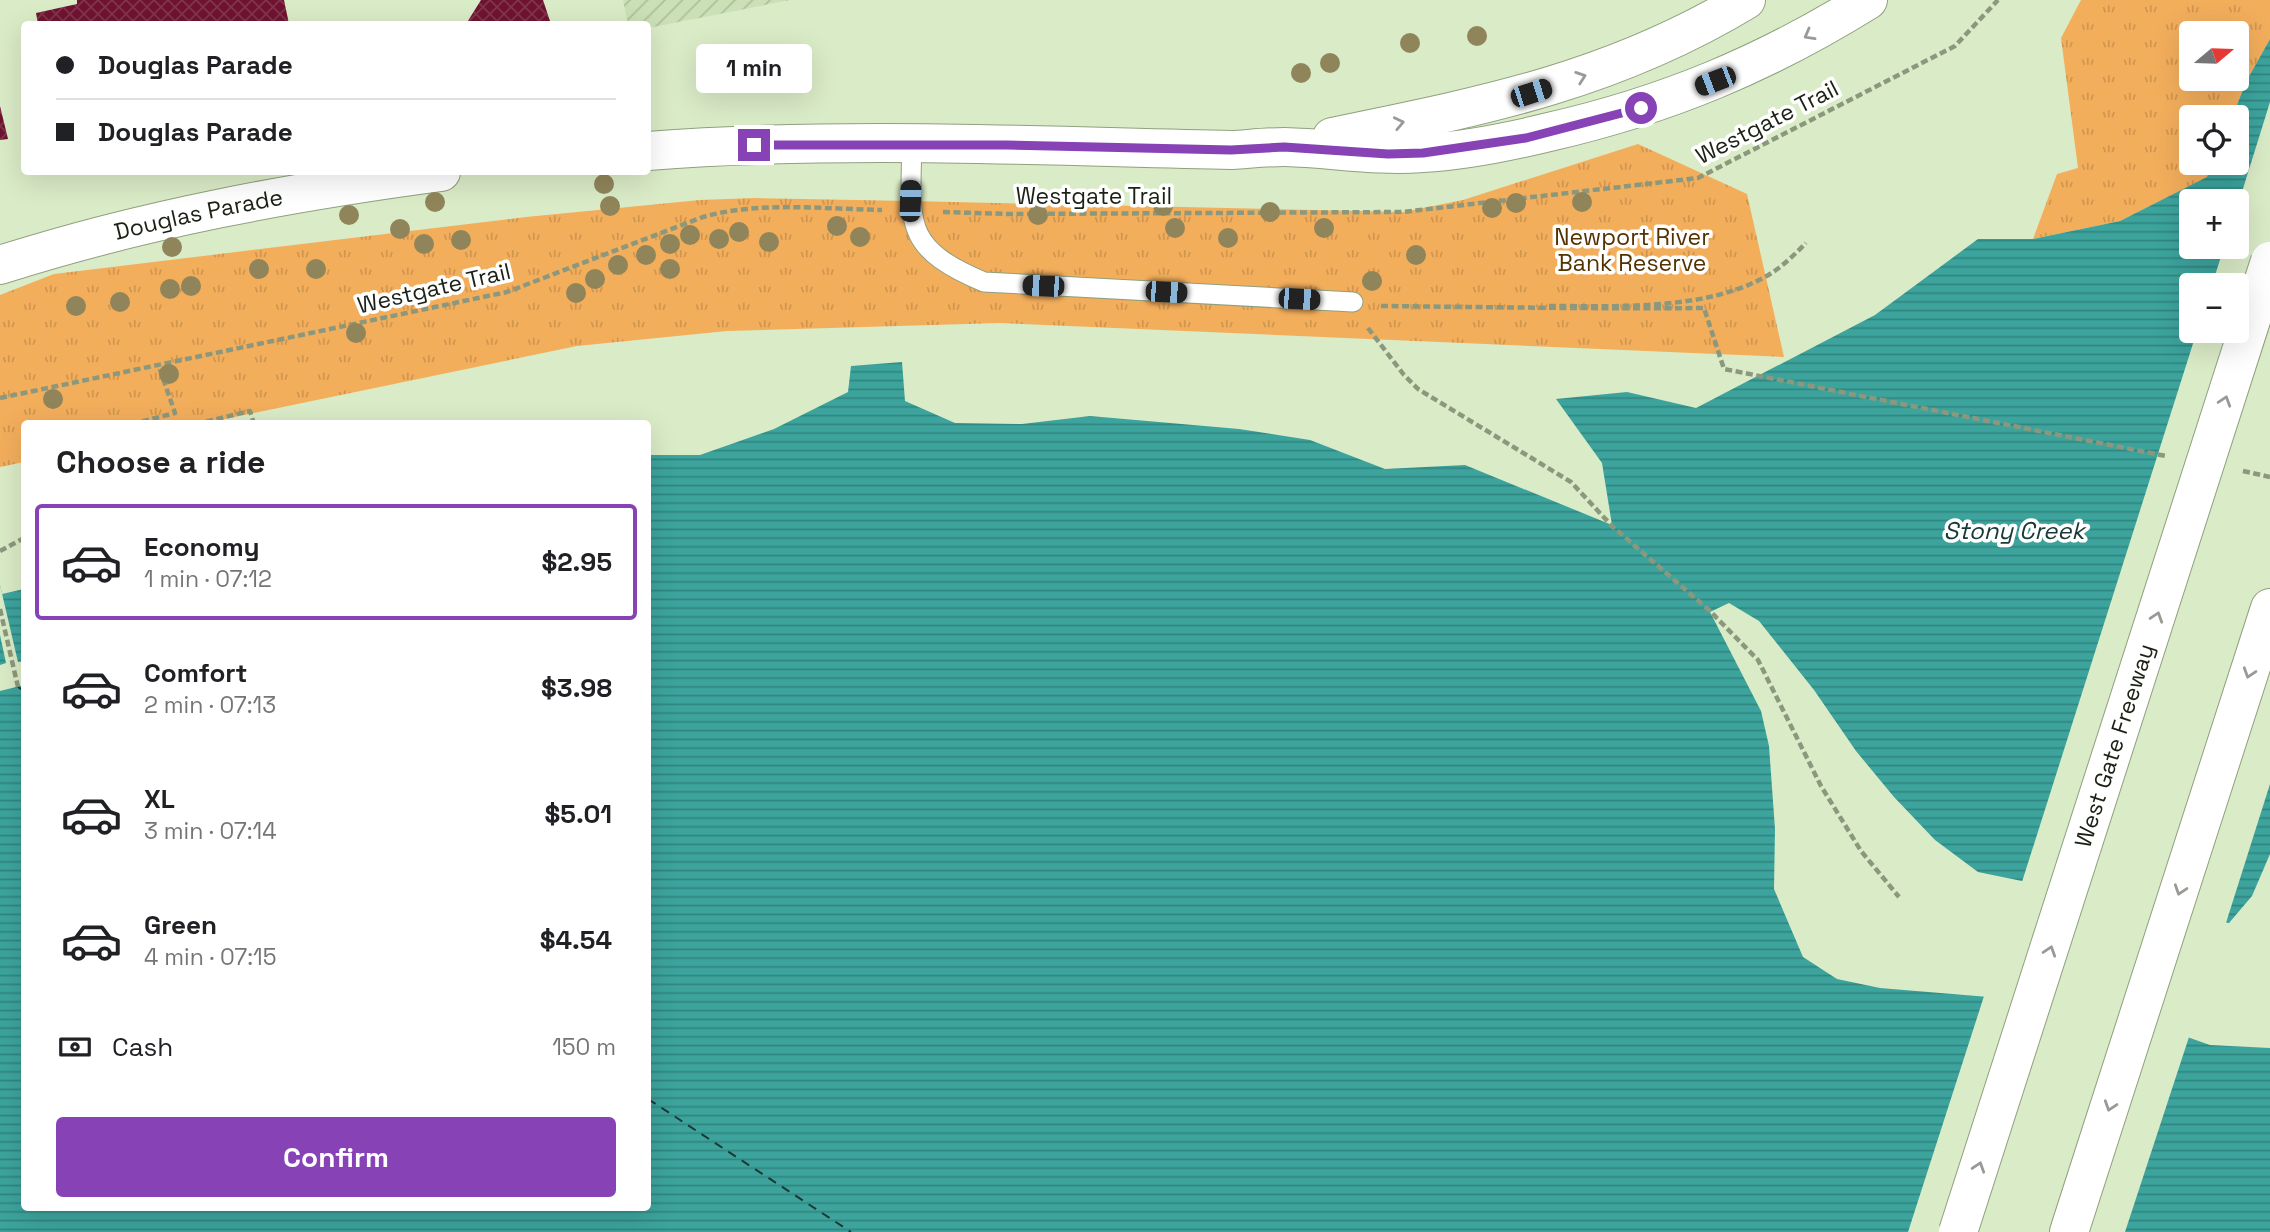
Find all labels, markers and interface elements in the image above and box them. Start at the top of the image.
north arrow [2179,21,2249,91]
map controls [2179,21,2249,343]
one-way arrow [1804,27,1816,40]
callout: 1 min [696,44,812,92]
text: Douglas Parade [98,48,293,82]
text: 1 min [726,53,782,83]
car [1692,64,1739,98]
one-way arrow [1575,71,1587,85]
street label: Westgate Trail [1691,73,1843,171]
car [1508,77,1555,109]
route start [1625,92,1657,124]
button: locate [2179,105,2249,175]
text: Douglas Parade [98,115,293,149]
one-way arrow [1393,117,1405,132]
route end [738,129,770,161]
car [899,180,922,222]
street label: Westgate Trail [1016,181,1172,211]
street label: Douglas Parade [111,182,285,247]
button: + [2179,189,2249,259]
park label: Newport River Bank Reserve [1554,222,1710,278]
street label: Westgate Trail [354,256,514,320]
button: − [2179,273,2249,343]
car [1022,275,1065,297]
car [1145,280,1188,304]
car [1278,287,1321,311]
one-way arrow [2217,395,2232,407]
text: Choose a ride [56,442,266,482]
water label: Stony Creek [1944,515,2088,546]
text: Economy [144,530,260,564]
icon: car [60,531,123,594]
text: $2.95 [541,545,612,579]
text: 1 min · 07:12 [144,564,272,594]
one-way arrow [2148,612,2163,624]
street label: West Gate Freeway [2068,640,2161,851]
text: Comfort [144,656,247,690]
icon: car [60,657,123,720]
one-way arrow [2243,667,2258,679]
text: $3.98 [541,671,612,705]
text: 2 min · 07:13 [144,690,276,720]
text: XL [144,782,175,816]
icon: car [60,783,123,846]
text: $5.01 [545,797,612,831]
text: 3 min · 07:14 [144,816,277,846]
one-way arrow [2174,883,2188,896]
text: Green [144,908,217,942]
icon: car [60,909,123,972]
text: $4.54 [540,923,612,957]
text: 4 min · 07:15 [144,942,276,972]
one-way arrow [2042,945,2056,957]
icon: cash [56,1028,94,1066]
text: Cash [112,1030,173,1064]
text: 150 m [552,1032,616,1062]
one-way arrow [2104,1100,2118,1112]
button: Confirm [56,1117,616,1197]
one-way arrow [1971,1161,1986,1173]

